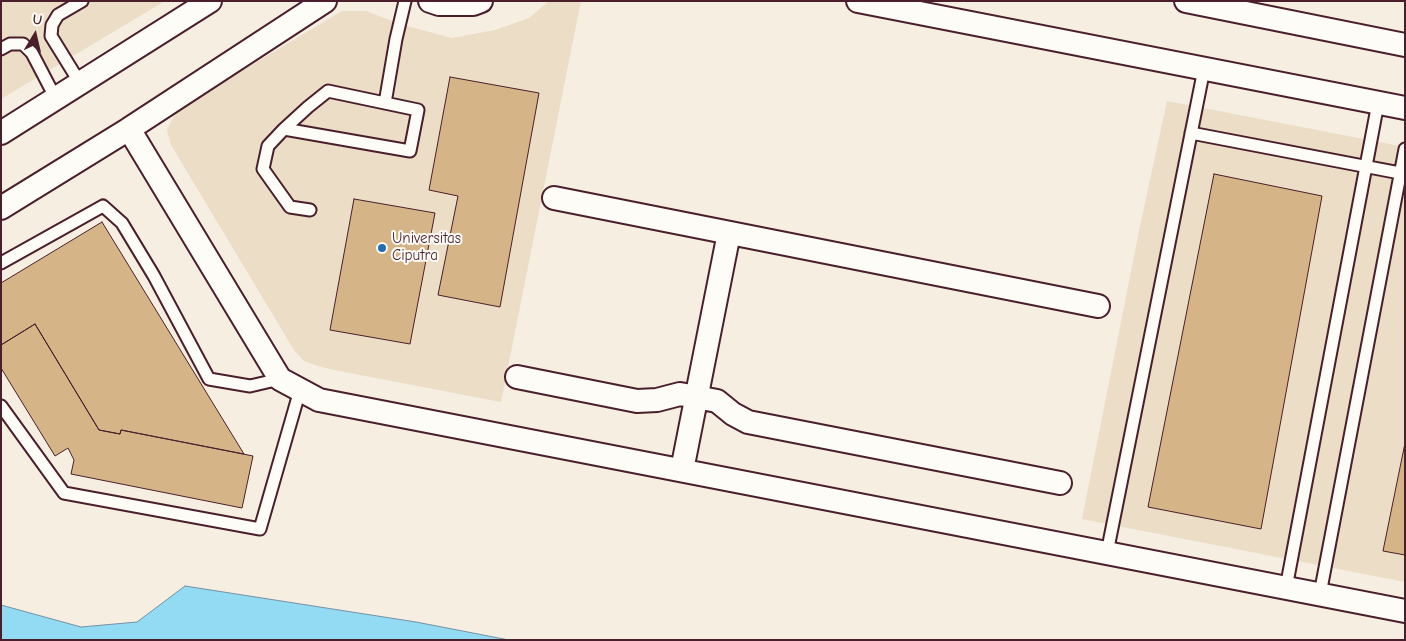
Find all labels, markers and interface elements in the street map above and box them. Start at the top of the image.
north arrow [10,10,60,60]
text: U [31,11,43,29]
place label: Universitas Ciputra [392,230,461,265]
marker: Universitas Ciputra [376,242,388,254]

